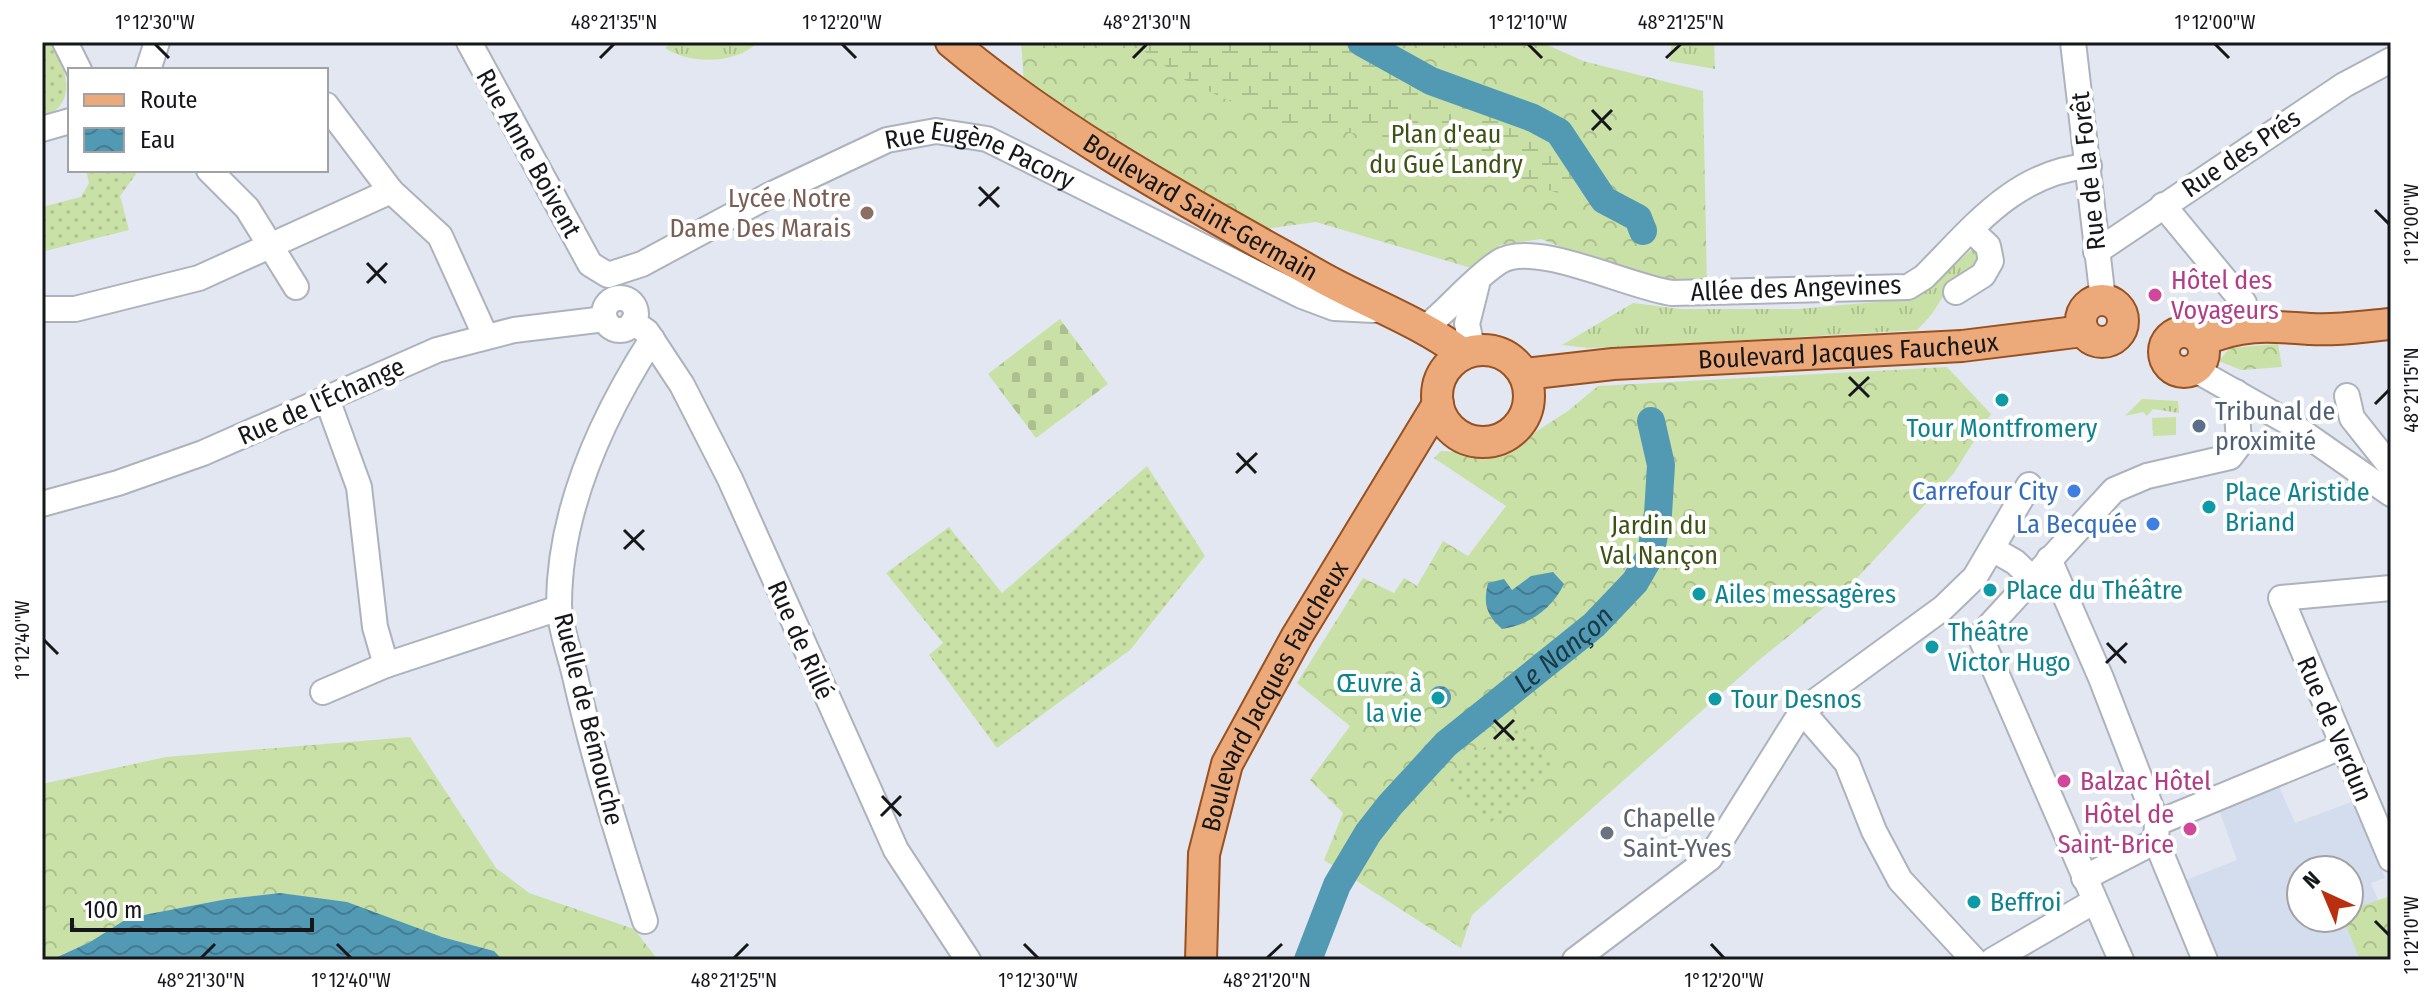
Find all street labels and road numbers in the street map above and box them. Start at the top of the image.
street label: Rue Anne Boivent [469,64,588,243]
street label: Rue de la Forêt [2065,90,2112,252]
street label: Rue des Prés [2176,103,2306,204]
street label: Rue Eugène Pacory [882,115,1080,196]
street label: Boulevard Saint-Germain [1077,127,1323,288]
street label: Allée des Angevines [1690,269,1902,308]
street label: Boulevard Jacques Faucheux [1697,327,2000,376]
street label: Rue de l'Échange [233,351,409,452]
street label: Boulevard Jacques Faucheux [1195,555,1355,835]
street label: Rue de Rillé [761,576,840,704]
street label: Ruelle de Bémouche [547,610,630,829]
street label: Rue de Verdun [2290,652,2379,806]

